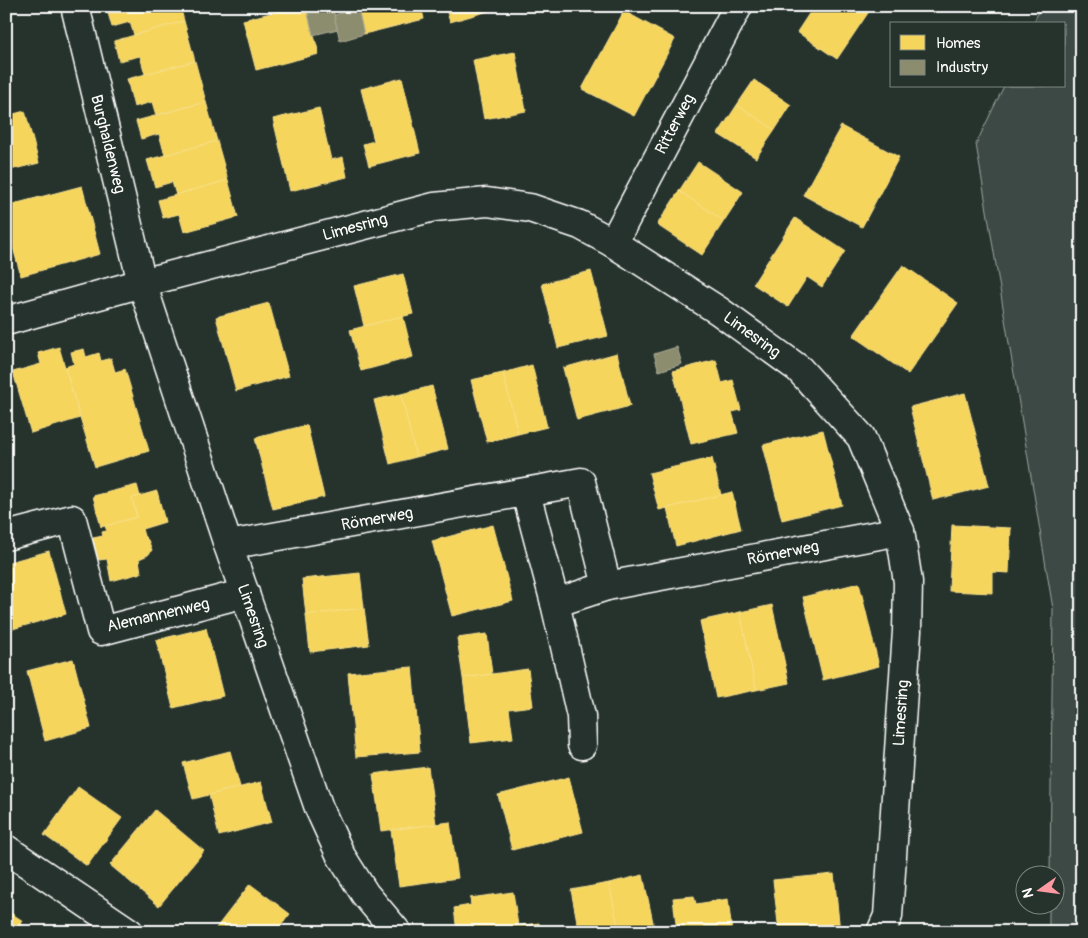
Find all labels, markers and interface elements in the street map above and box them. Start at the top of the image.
legend [890,22,1066,88]
text: Homes [936,34,981,53]
text: Industry [936,58,989,77]
street label: Ritterweg [651,90,699,158]
street label: Burghaldenweg [86,93,130,195]
street label: Limesring [320,209,390,245]
street label: Limesring [719,307,785,363]
street label: Römerweg [340,503,414,535]
street label: Römerweg [745,536,821,570]
street label: Limesring [233,581,273,651]
street label: Alemannenweg [105,593,211,637]
street label: Limesring [889,679,913,747]
north arrow [1016,866,1066,916]
text: N [1018,886,1037,900]

